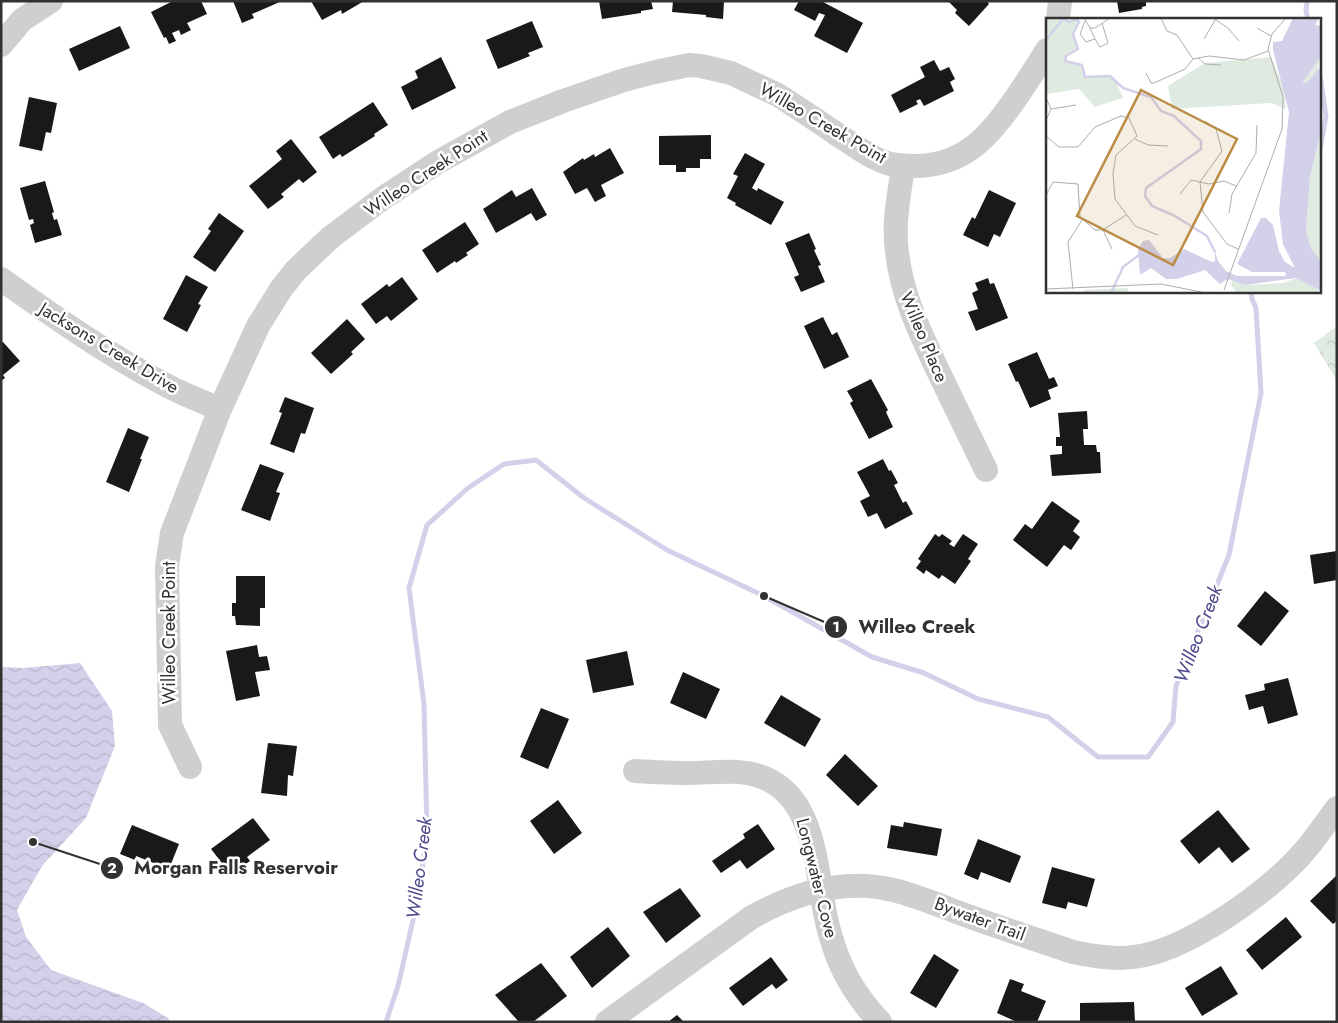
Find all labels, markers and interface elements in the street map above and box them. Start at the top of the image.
inset map [1046,18,1320,292]
street label: Willeo Creek Point [755,76,892,170]
street label: Willeo Creek Point [359,123,494,223]
street label: Willeo Place [893,288,955,386]
street label: Jacksons Creek Drive [33,295,184,400]
street label: Willeo Creek Point [156,561,182,704]
water label: Willeo Creek [1167,580,1229,687]
callout: Willeo Creek [824,610,986,644]
text: Willeo Creek [858,613,976,640]
text: 1 [832,616,840,638]
water label: Willeo Creek [399,815,439,921]
street label: Longwater Cove [790,815,844,941]
callout: Morgan Falls Reservoir [99,851,348,885]
text: Morgan Falls Reservoir [134,854,338,881]
text: 2 [107,857,117,879]
street label: Bywater Trail [931,891,1029,947]

